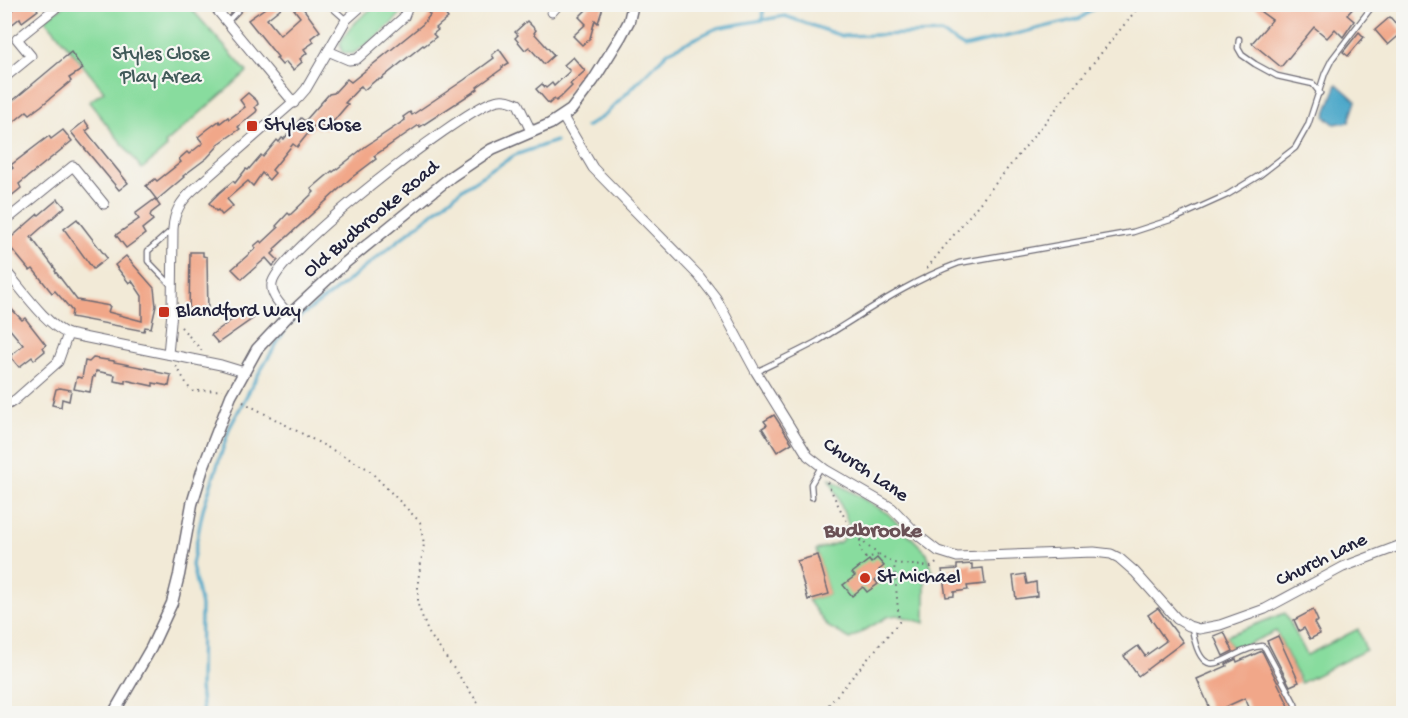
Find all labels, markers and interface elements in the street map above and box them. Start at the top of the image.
park label: Styles Close Play Area [112,44,210,90]
place label: Styles Close [264,115,362,138]
marker: Styles Close [245,119,259,133]
street label: Old Budbrooke Road [299,155,446,284]
place label: Blandford Way [175,301,301,324]
marker: Blandford Way [157,305,171,319]
street label: Church Lane [818,434,913,508]
district label: Budbrooke [823,519,923,545]
street label: Church Lane [1273,529,1372,593]
place label: St Michael [877,567,961,590]
marker: St Michael [858,571,872,585]

